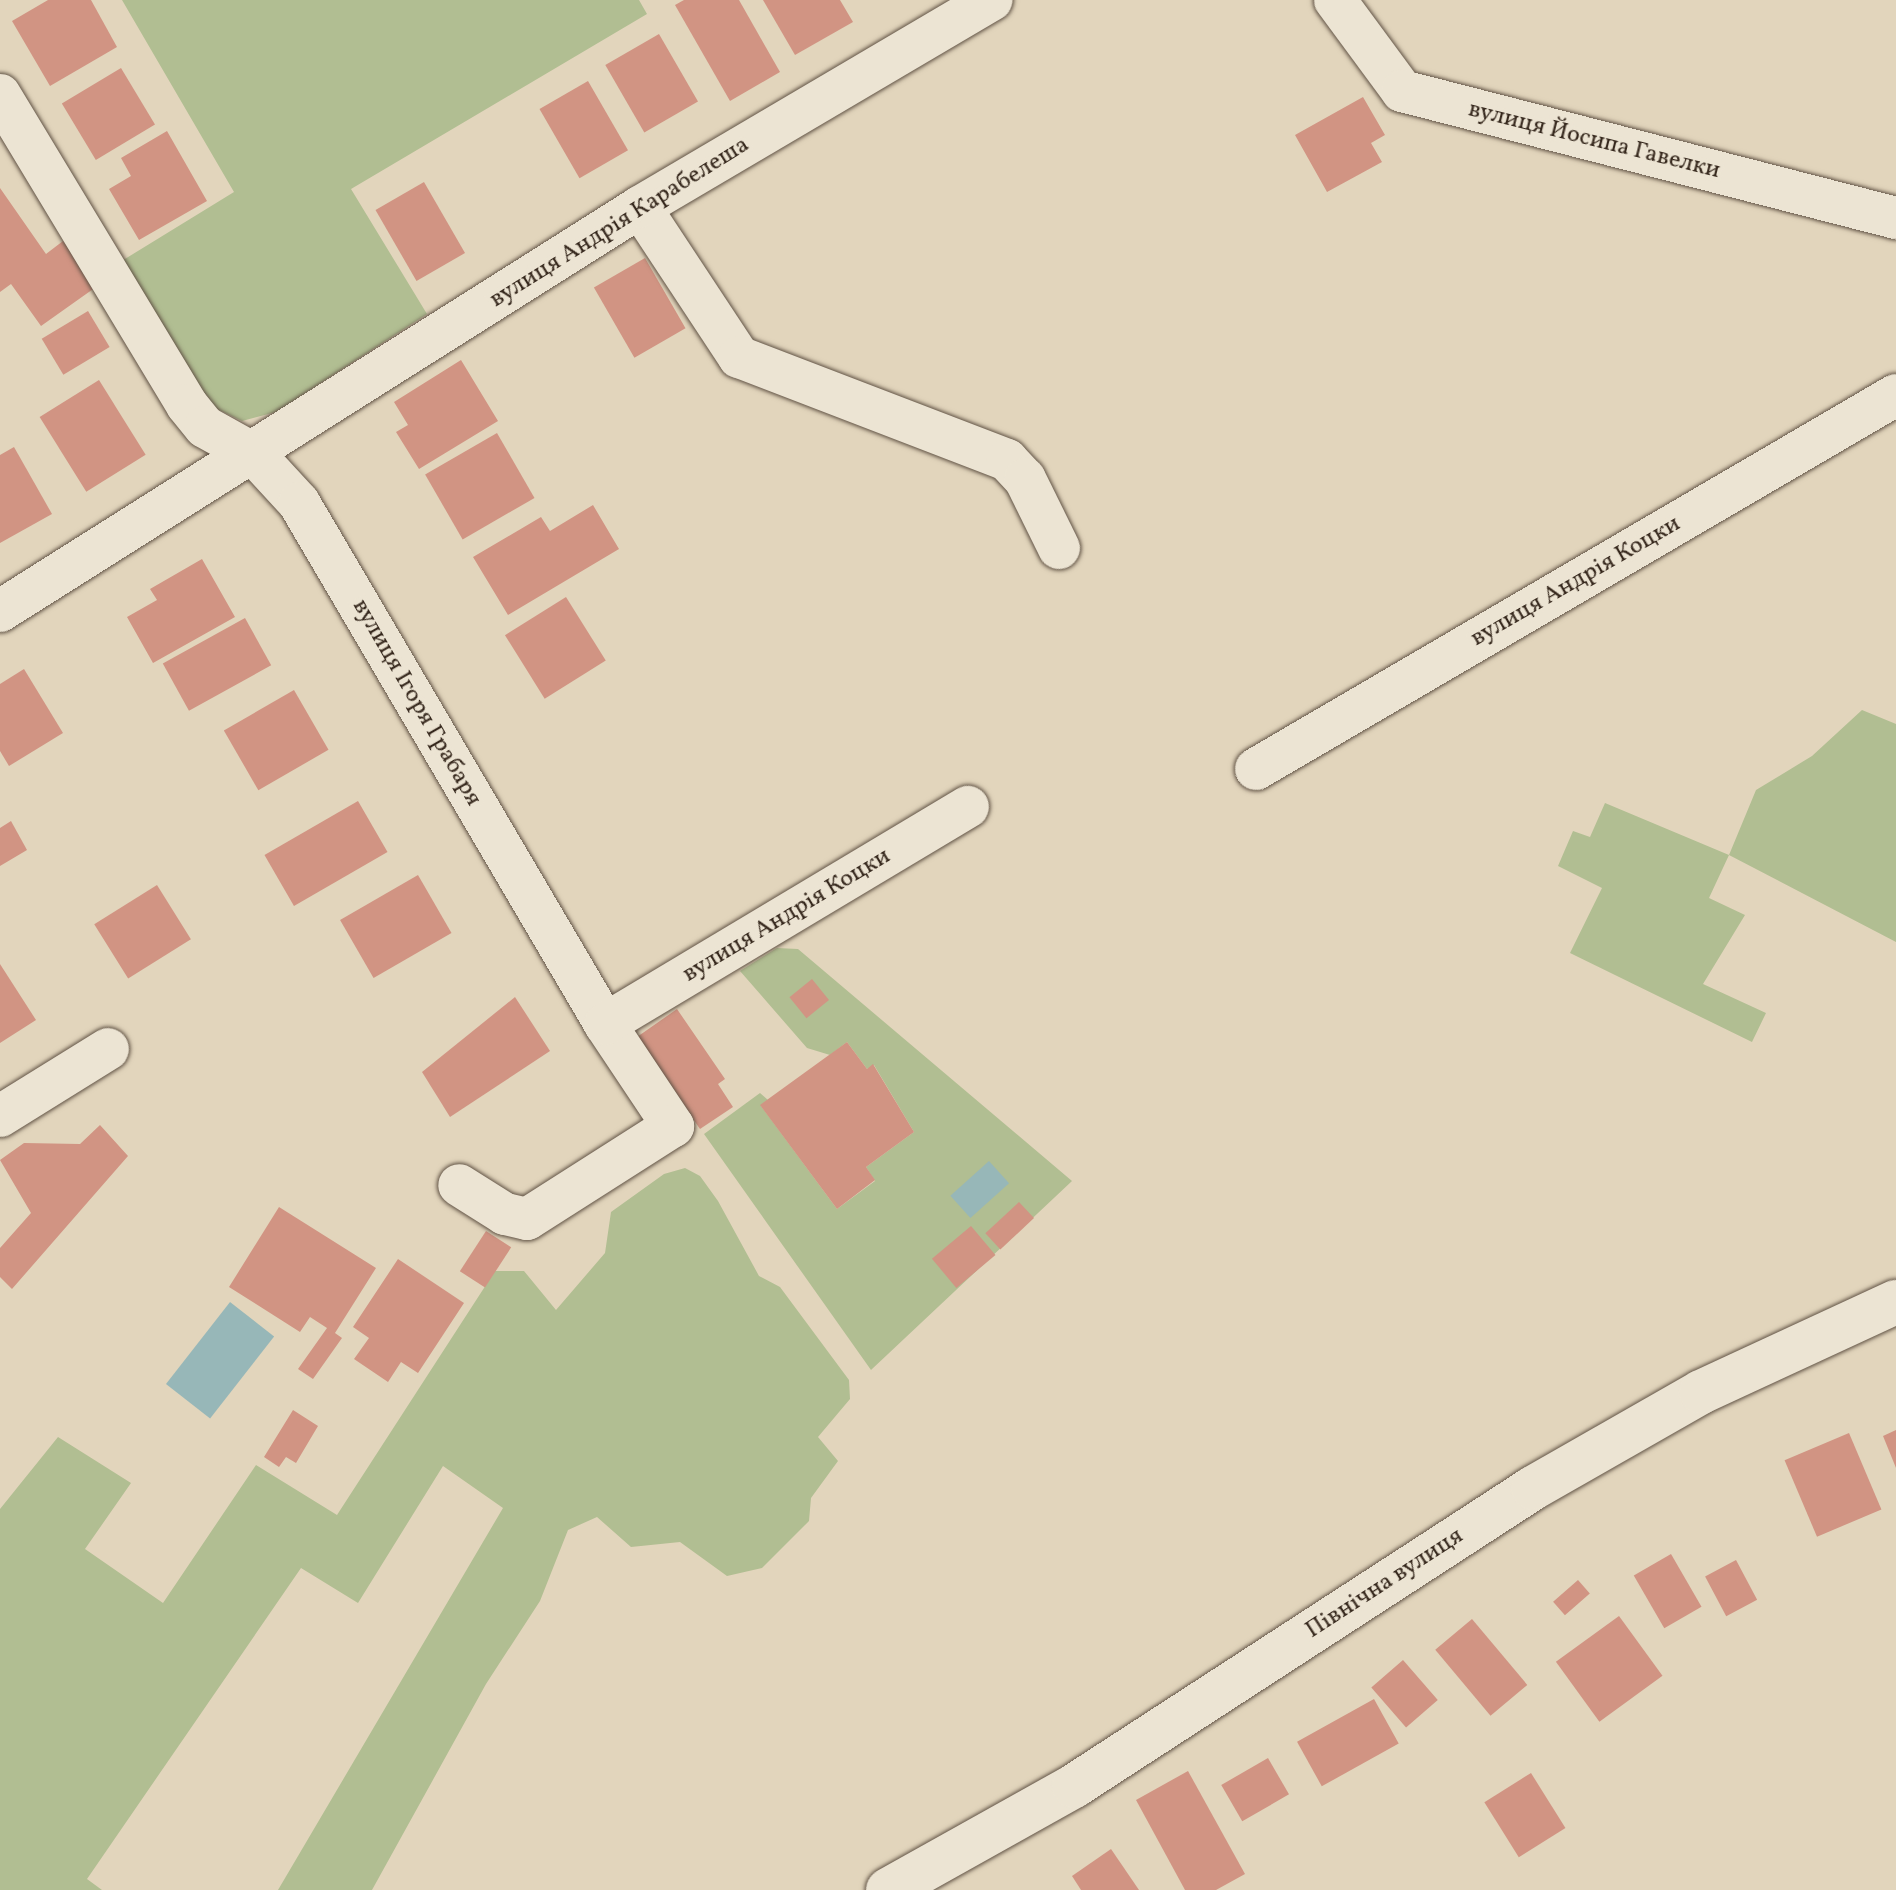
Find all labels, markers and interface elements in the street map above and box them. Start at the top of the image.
street label: вулиця Йосипа Гавелки [1465,96,1723,186]
street label: вулиця Андрія Карабелеша [485,131,755,315]
street label: вулиця Андрія Коцки [1466,510,1686,654]
street label: вулиця Ігоря Грабаря [345,594,487,812]
street label: вулиця Андрія Коцки [678,843,896,989]
street label: Північна вулиця [1301,1522,1469,1646]

